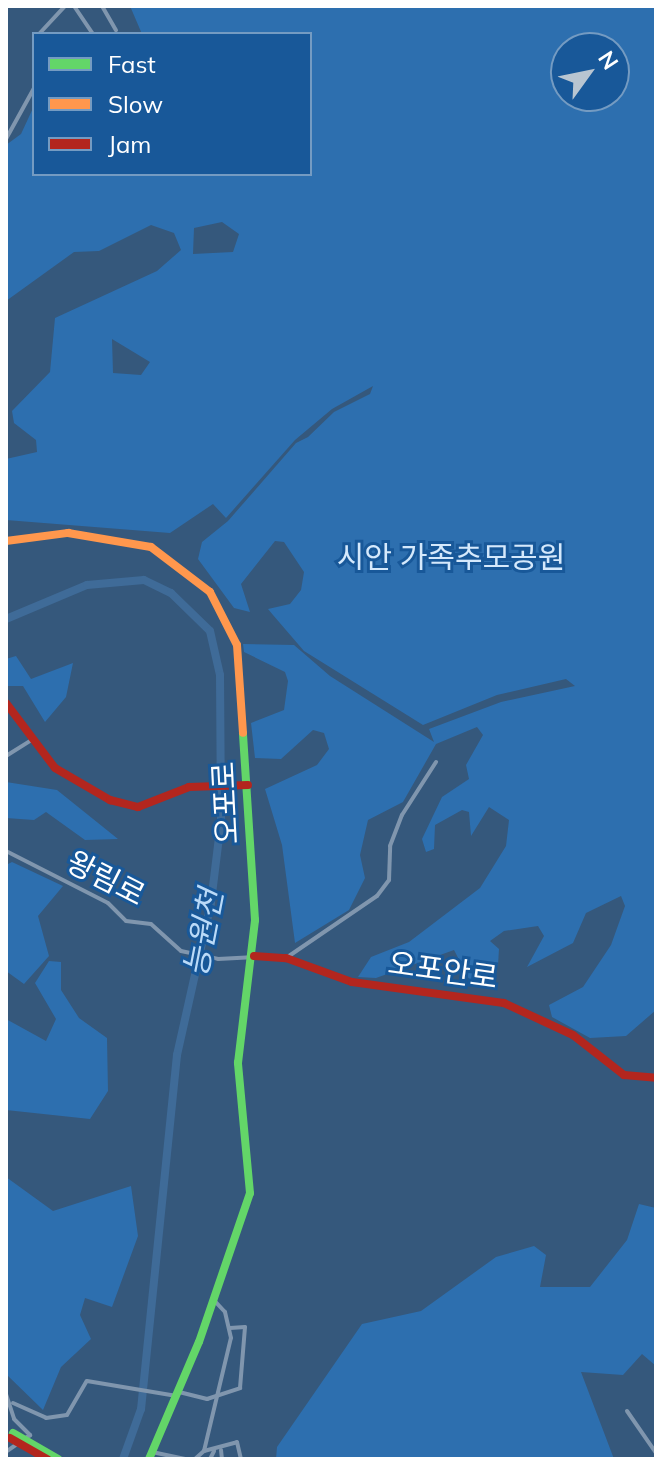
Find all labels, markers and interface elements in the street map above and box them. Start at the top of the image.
legend [32,32,312,176]
north arrow [550,32,630,112]
text: N [592,45,625,75]
text: Fast [108,49,156,79]
text: Slow [108,89,163,119]
text: Jam [108,129,151,159]
park label: 시안 가족추모공원 [337,539,565,575]
street label: 오포로 [205,761,245,845]
street label: 왕림로 [61,843,151,913]
water label: 능원천 [176,886,230,980]
street label: 오포안로 [386,944,500,996]

